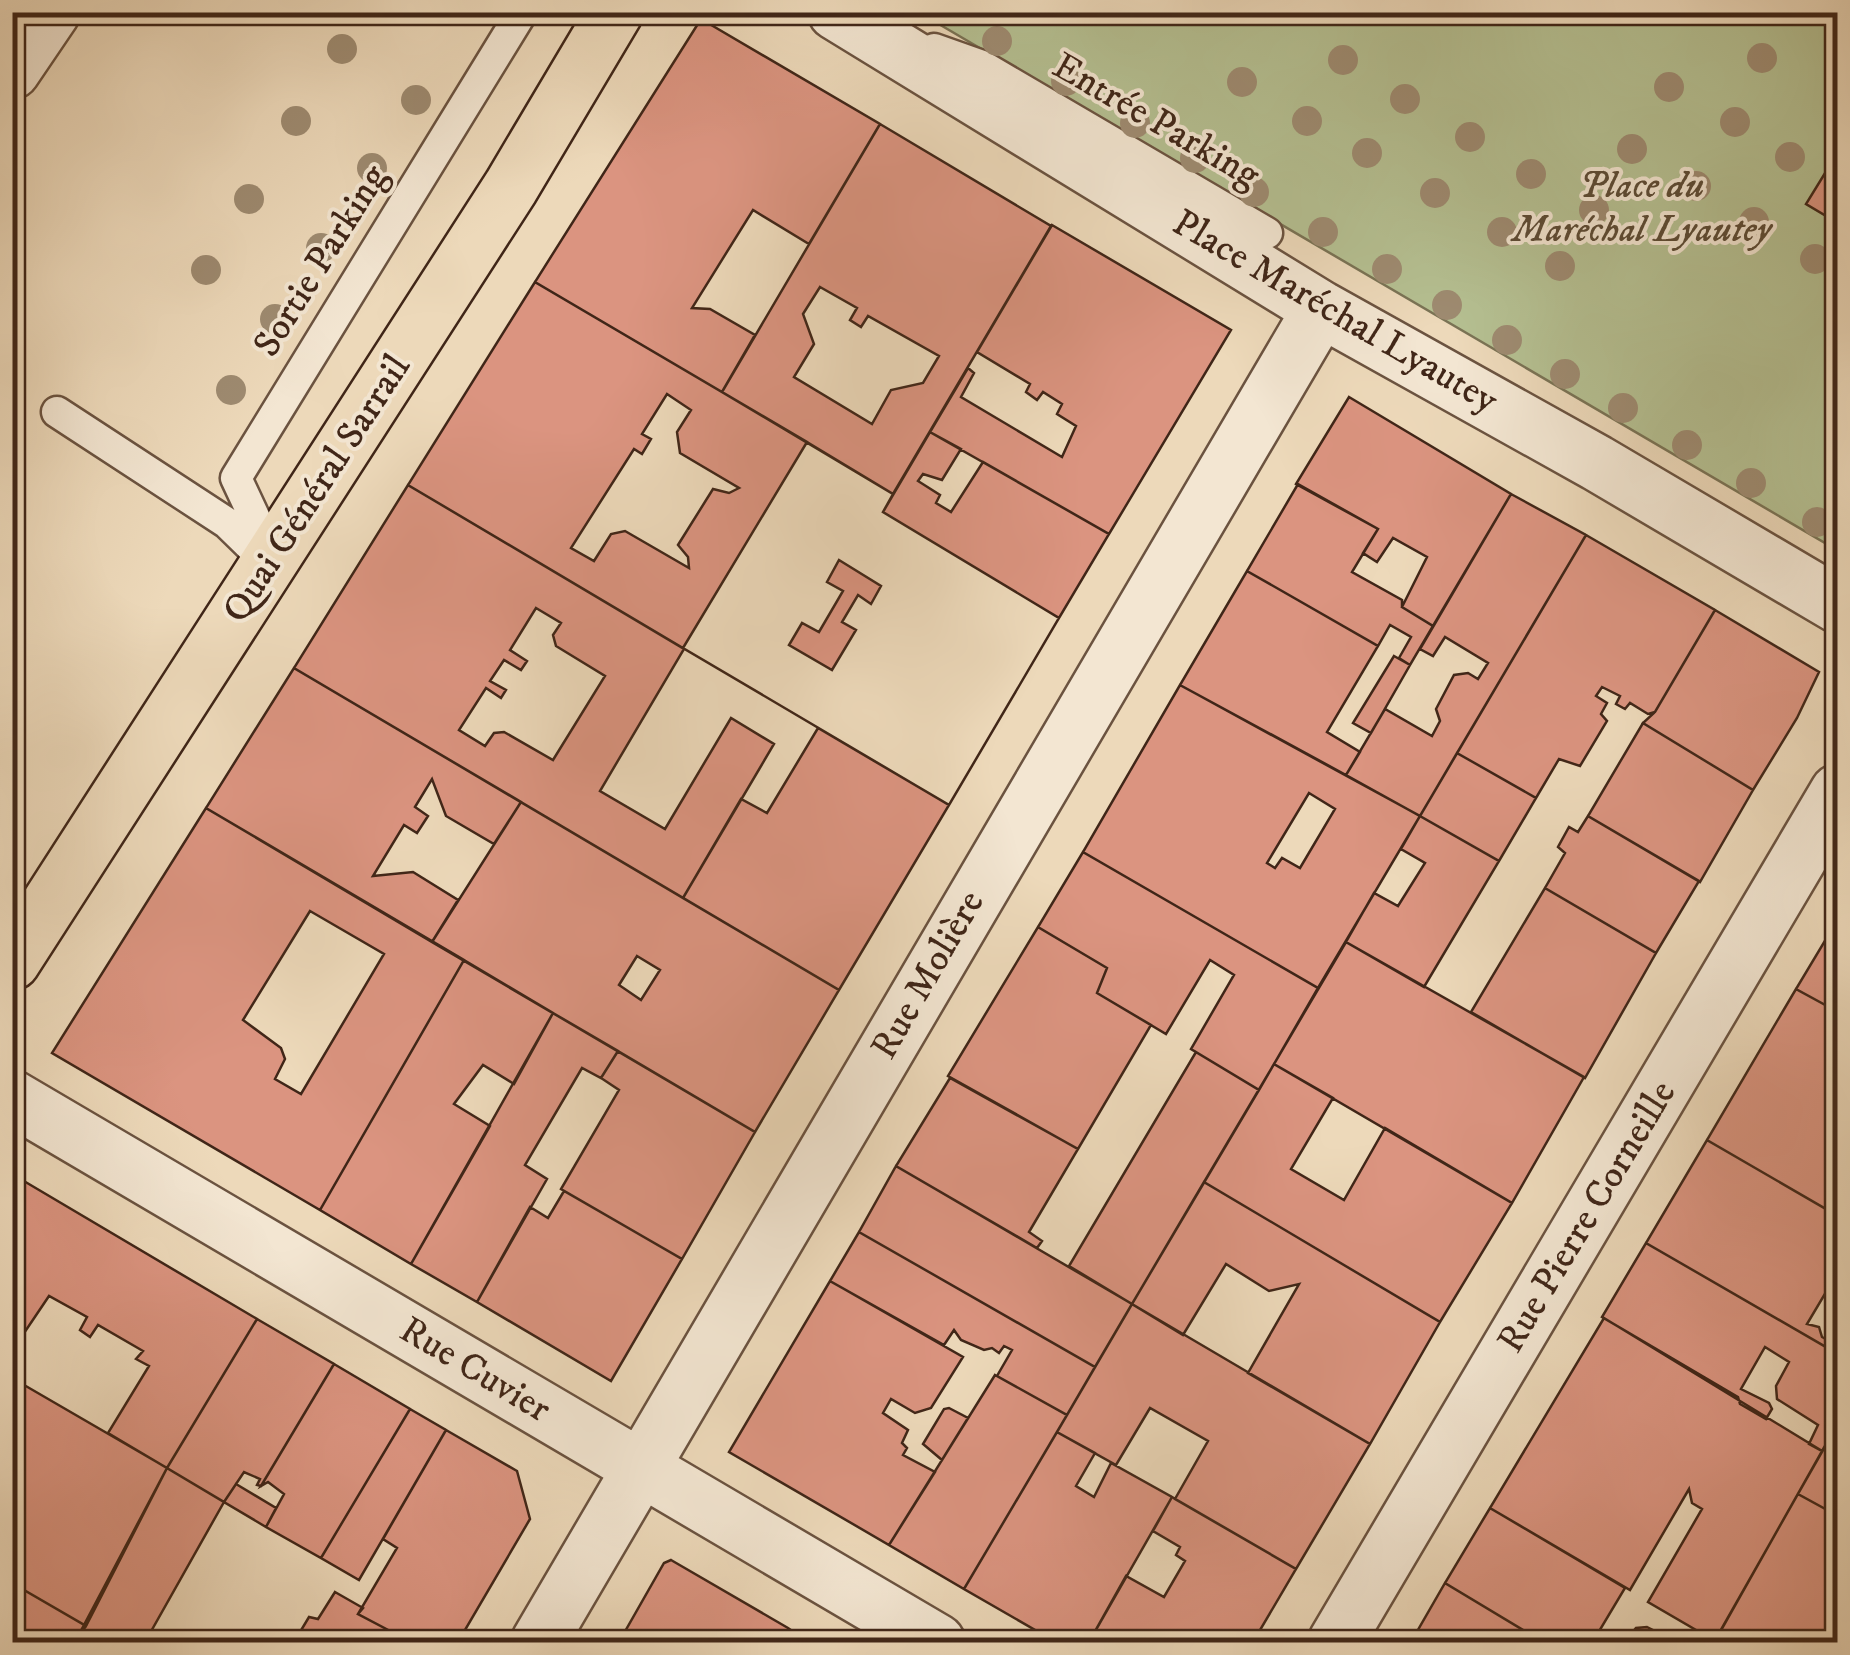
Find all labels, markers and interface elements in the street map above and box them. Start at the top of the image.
street label: Entrée Parking [1044,42,1269,200]
street label: Sortie Parking [243,156,399,366]
park label: Place du Maréchal Lyautey [1510,162,1773,254]
street label: Place Maréchal Lyautey [1164,199,1507,425]
street label: Quai Général Sarrail [212,345,422,632]
street label: Rue Molière [861,882,995,1068]
street label: Rue Pierre Corneille [1487,1072,1687,1362]
street label: Rue Cuvier [391,1306,559,1434]

